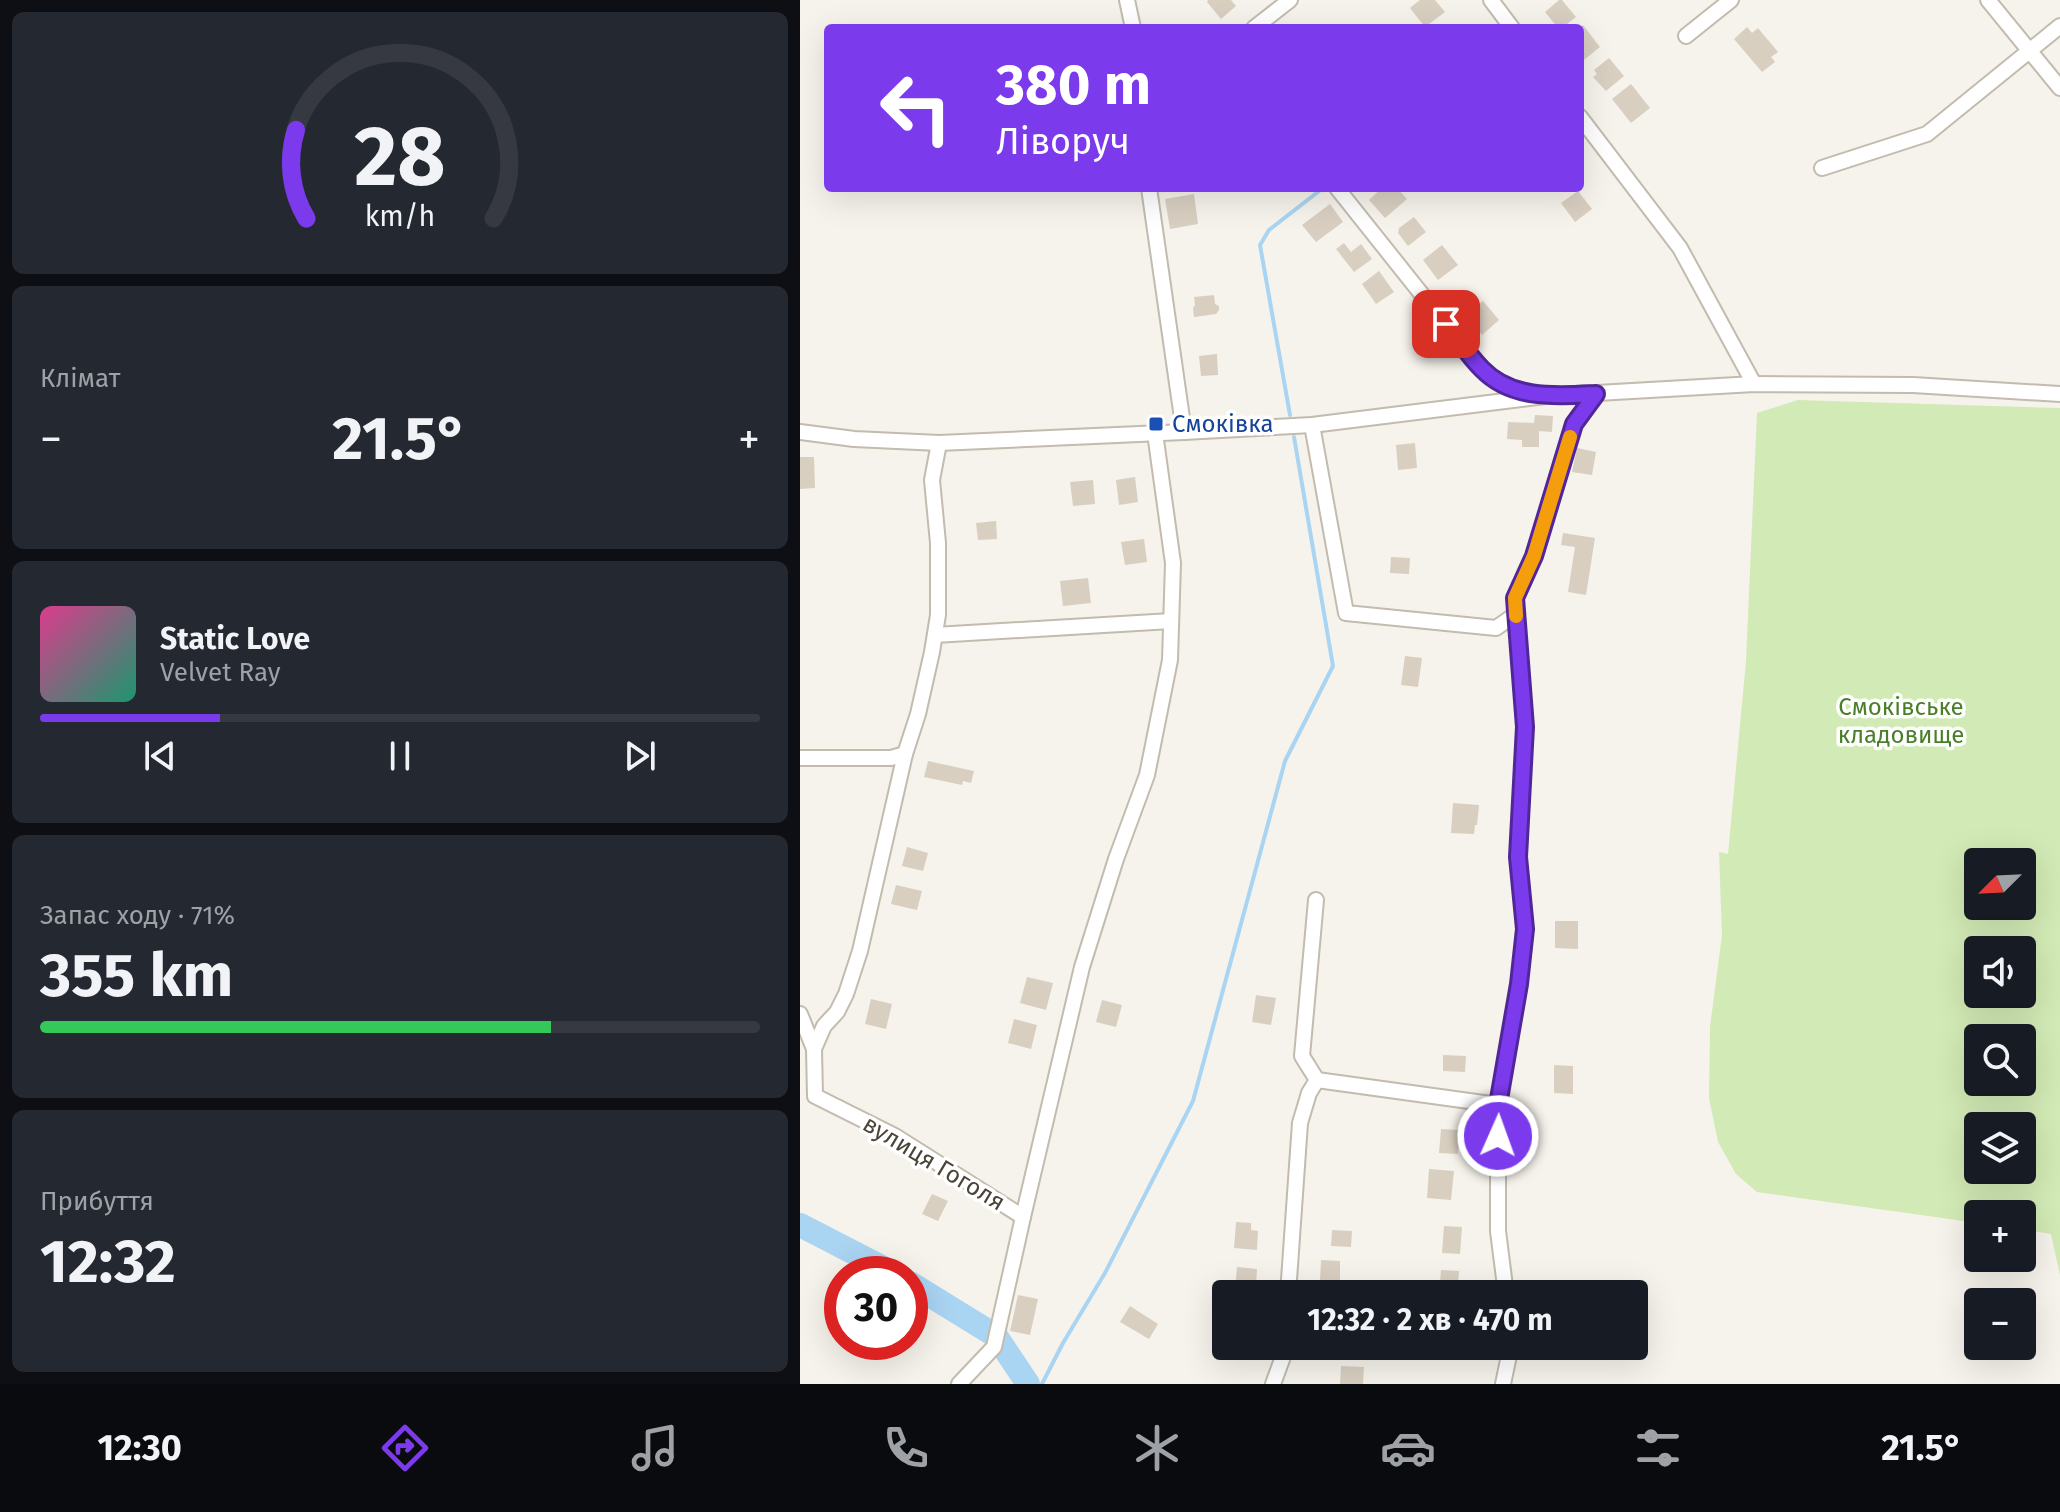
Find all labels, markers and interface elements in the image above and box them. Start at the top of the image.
text: 380 m [996,52,1151,119]
icon: left [864,56,968,160]
text: 28 [354,107,446,207]
text: Ліворуч [996,120,1130,164]
text: km/h [365,199,435,234]
pin [1412,290,1480,358]
icon: arrive [1424,302,1468,346]
text: Клімат [40,363,120,394]
text: 21.5° [332,403,468,475]
place label: Смоківка [1172,410,1273,438]
text: − [40,413,62,466]
text: + [738,413,760,466]
marker: Смоківка [1147,415,1165,433]
text: Static Love [160,621,310,657]
text: Velvet Ray [160,657,280,688]
park label: Смоківське кладовище [1838,693,1964,749]
icon: previous [138,734,182,778]
icon: pause [378,734,422,778]
icon: next [618,734,662,778]
north arrow [1964,848,2036,920]
map controls [1964,848,2036,1360]
text: Запас ходу · 71% [40,900,235,931]
button: sound [1964,936,2036,1008]
text: 355 km [40,940,233,1012]
button: search [1964,1024,2036,1096]
position arrow [1456,1094,1540,1178]
street label: вулиця Гоголя [858,1110,1010,1216]
button: layers [1964,1112,2036,1184]
text: Прибуття [40,1186,154,1217]
button: + [1964,1200,2036,1272]
text: 12:32 [40,1226,176,1298]
speed limit sign: 30 [824,1256,928,1360]
button: − [1964,1288,2036,1360]
text: 12:32 · 2 хв · 470 m [1307,1302,1553,1338]
icon: directions [377,1420,433,1476]
icon: music [627,1420,683,1476]
icon: phone [878,1420,934,1476]
icon: climate [1129,1420,1185,1476]
icon: car [1380,1420,1436,1476]
icon: filters [1630,1420,1686,1476]
text: 12:30 [97,1426,182,1470]
text: 21.5° [1881,1426,1963,1470]

